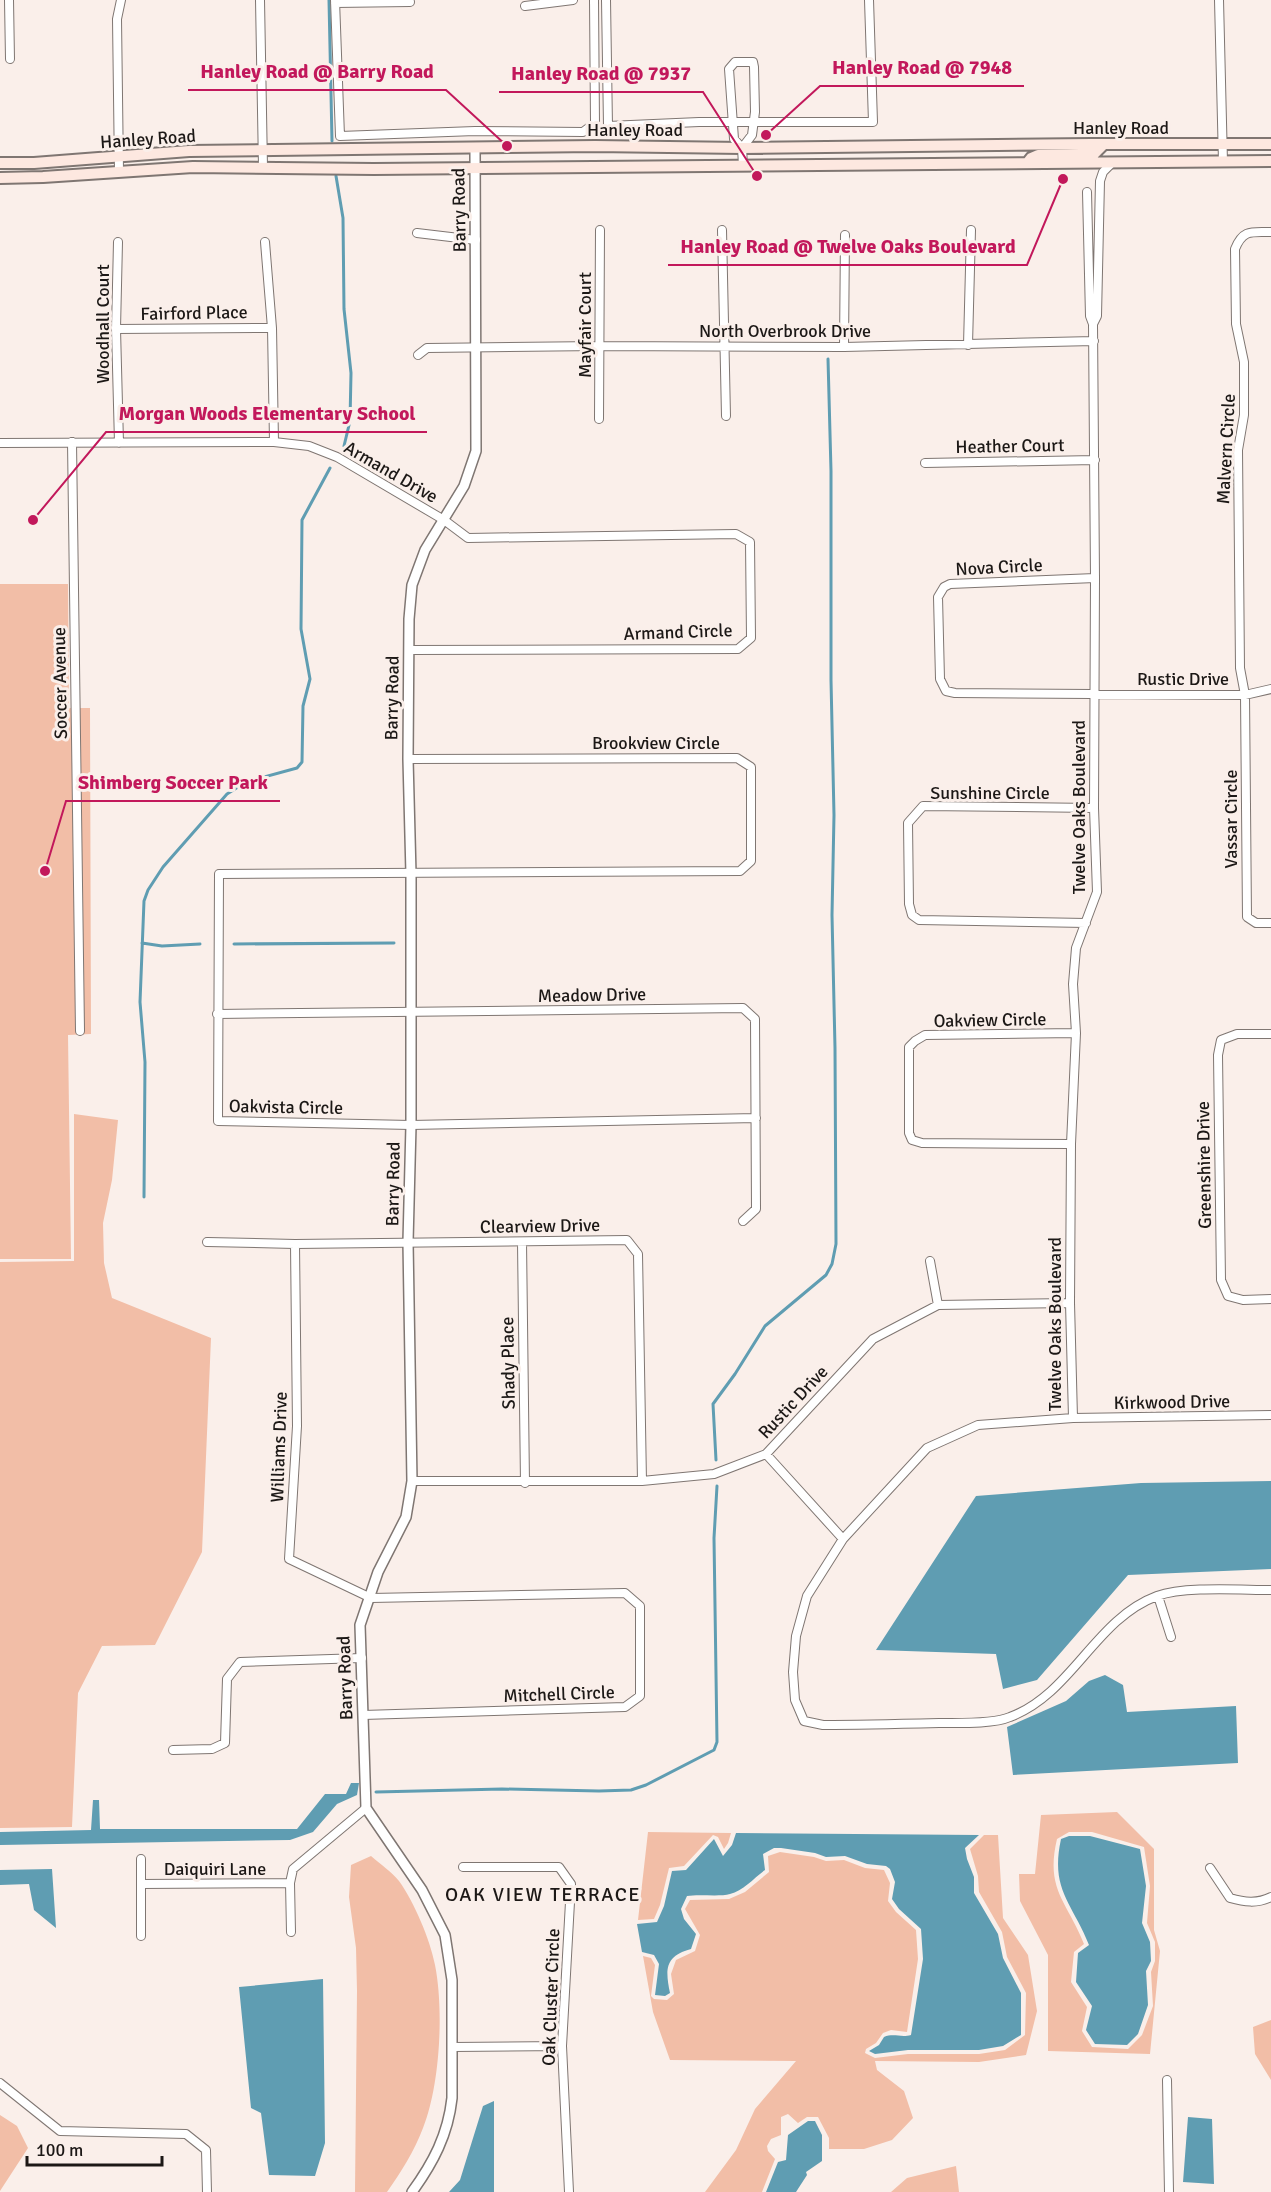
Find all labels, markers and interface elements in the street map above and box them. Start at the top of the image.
callout: Hanley Road @ 7948 [820,48,1024,86]
callout: Hanley Road @ Barry Road [188,52,446,90]
callout: Hanley Road @ 7937 [499,54,703,92]
text: Hanley Road @ 7948 [832,55,1012,80]
text: Hanley Road @ Barry Road [200,59,434,84]
text: Hanley Road @ 7937 [511,61,691,86]
street label: Hanley Road [1073,117,1169,139]
street label: Hanley Road [587,119,683,141]
street label: Hanley Road [99,125,197,153]
street label: Barry Road [447,167,471,253]
callout: Hanley Road @ Twelve Oaks Boulevard [668,227,1027,265]
text: Hanley Road @ Twelve Oaks Boulevard [680,234,1016,259]
street label: Woodhall Court [92,264,114,384]
street label: Mayfair Court [574,272,596,378]
street label: Fairford Place [140,301,248,325]
street label: North Overbrook Drive [699,320,871,342]
street label: Malvern Circle [1212,393,1240,505]
callout: Morgan Woods Elementary School [106,394,427,432]
text: Morgan Woods Elementary School [118,401,416,426]
street label: Heather Court [955,434,1065,458]
street label: Armand Drive [340,436,442,508]
street label: Nova Circle [955,554,1043,580]
street label: Armand Circle [623,619,733,645]
street label: Soccer Avenue [48,627,72,739]
street label: Barry Road [380,655,404,741]
street label: Rustic Drive [1137,668,1229,690]
street label: Twelve Oaks Boulevard [1068,720,1090,894]
street label: Brookview Circle [592,732,720,754]
callout: Shimberg Soccer Park [66,763,280,801]
text: Shimberg Soccer Park [78,770,269,795]
street label: Vassar Circle [1220,770,1242,868]
street label: Sunshine Circle [930,782,1050,804]
street label: Meadow Drive [538,983,646,1007]
street label: Oakview Circle [933,1008,1047,1032]
street label: Oakvista Circle [229,1095,343,1119]
street label: Greenshire Drive [1192,1101,1216,1229]
street label: Barry Road [381,1141,405,1227]
street label: Clearview Drive [480,1214,600,1238]
street label: Twelve Oaks Boulevard [1044,1237,1066,1411]
street label: Shady Place [496,1316,520,1410]
street label: Rustic Drive [754,1361,832,1443]
street label: Kirkwood Drive [1114,1390,1230,1414]
street label: Williams Drive [266,1391,292,1503]
street label: Barry Road [333,1635,357,1721]
street label: Mitchell Circle [503,1681,615,1707]
street label: Daiquiri Lane [164,1858,266,1880]
district label: OAK VIEW TERRACE [445,1882,641,1907]
street label: Oak Cluster Circle [538,1928,564,2066]
scale bar [27,2129,162,2167]
text: 100 m [36,2139,83,2161]

